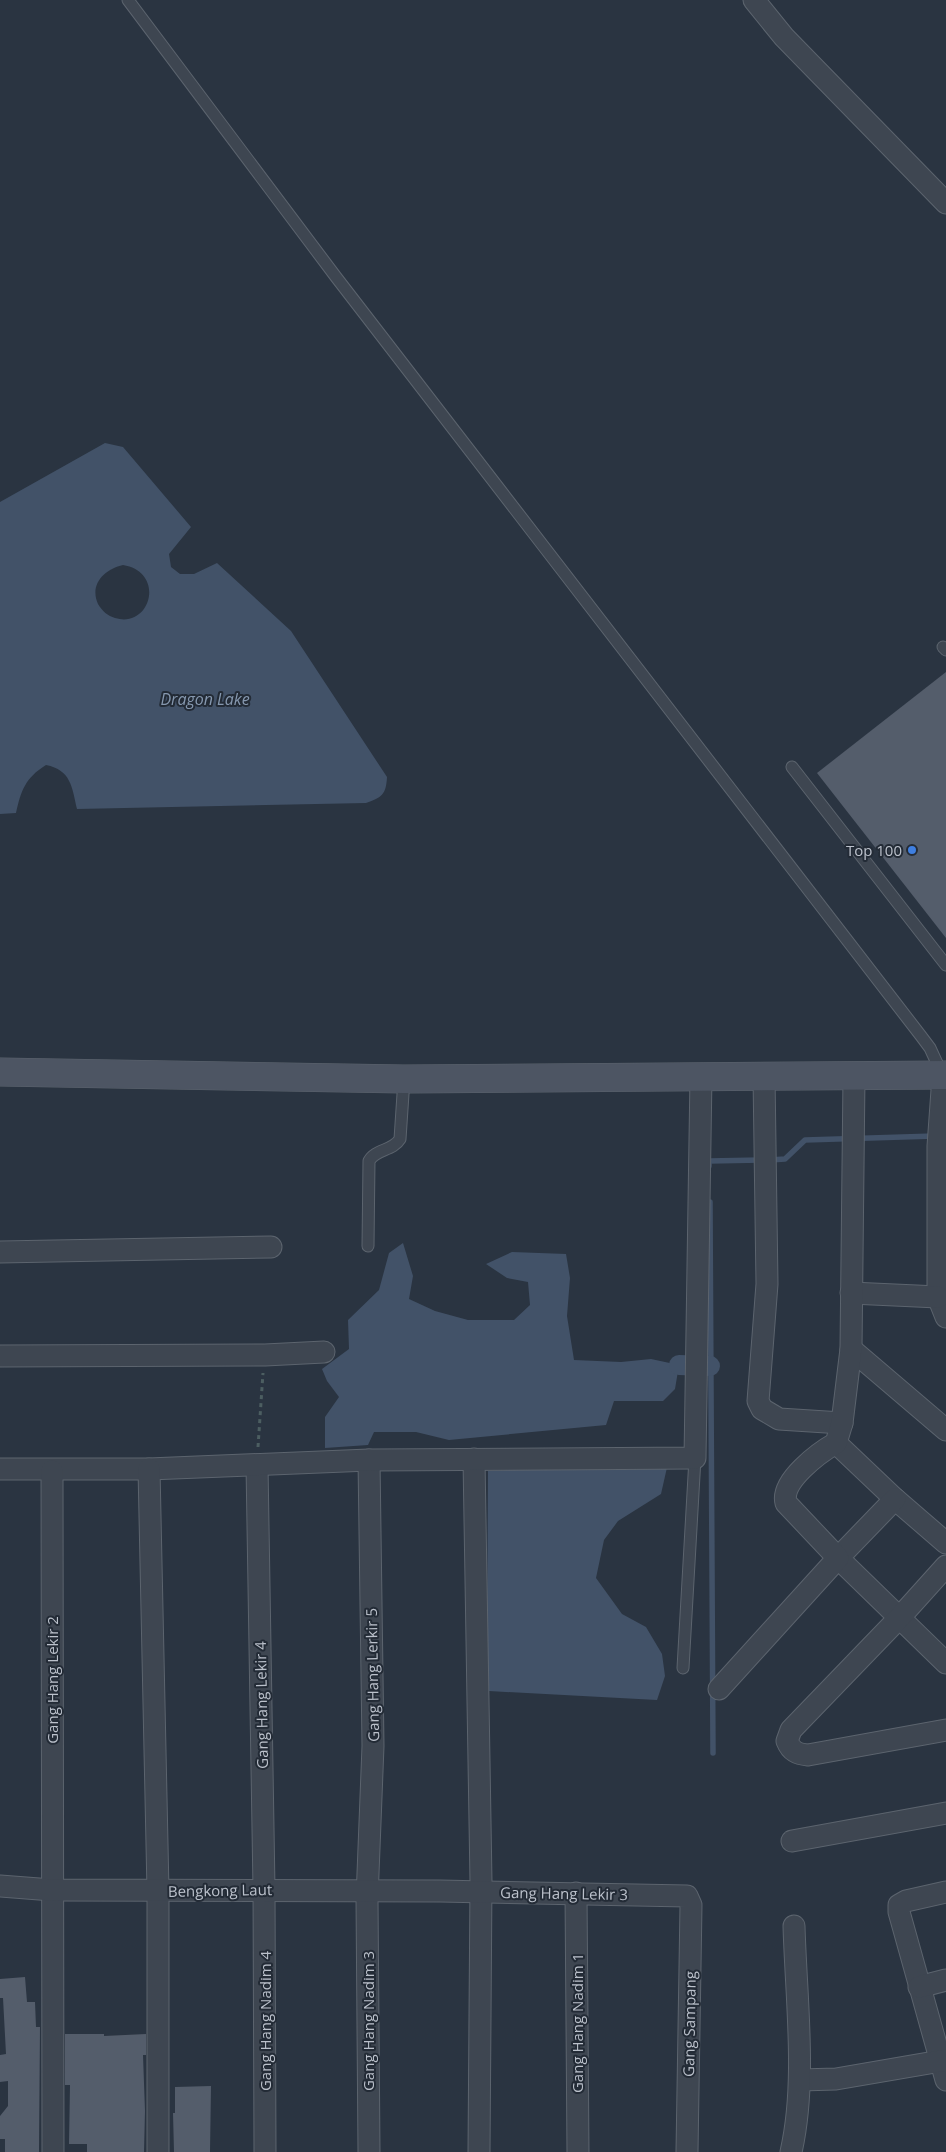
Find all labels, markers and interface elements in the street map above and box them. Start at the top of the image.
water label: Dragon Lake [160,688,250,710]
place label: Top 100 [846,840,902,860]
marker: Top 100 [906,844,918,856]
street label: Gang Hang Lerkir 5 [361,1608,383,1742]
street label: Gang Hang Lekir 2 [42,1616,62,1744]
street label: Gang Hang Lekir 4 [250,1641,272,1769]
street label: Bengkong Laut [168,1879,272,1901]
street label: Gang Hang Lekir 3 [500,1882,628,1904]
street label: Gang Hang Nadim 4 [255,1951,275,2091]
street label: Gang Hang Nadim 3 [358,1951,378,2091]
street label: Gang Hang Nadim 1 [567,1953,587,2093]
street label: Gang Sampang [678,1971,700,2077]

